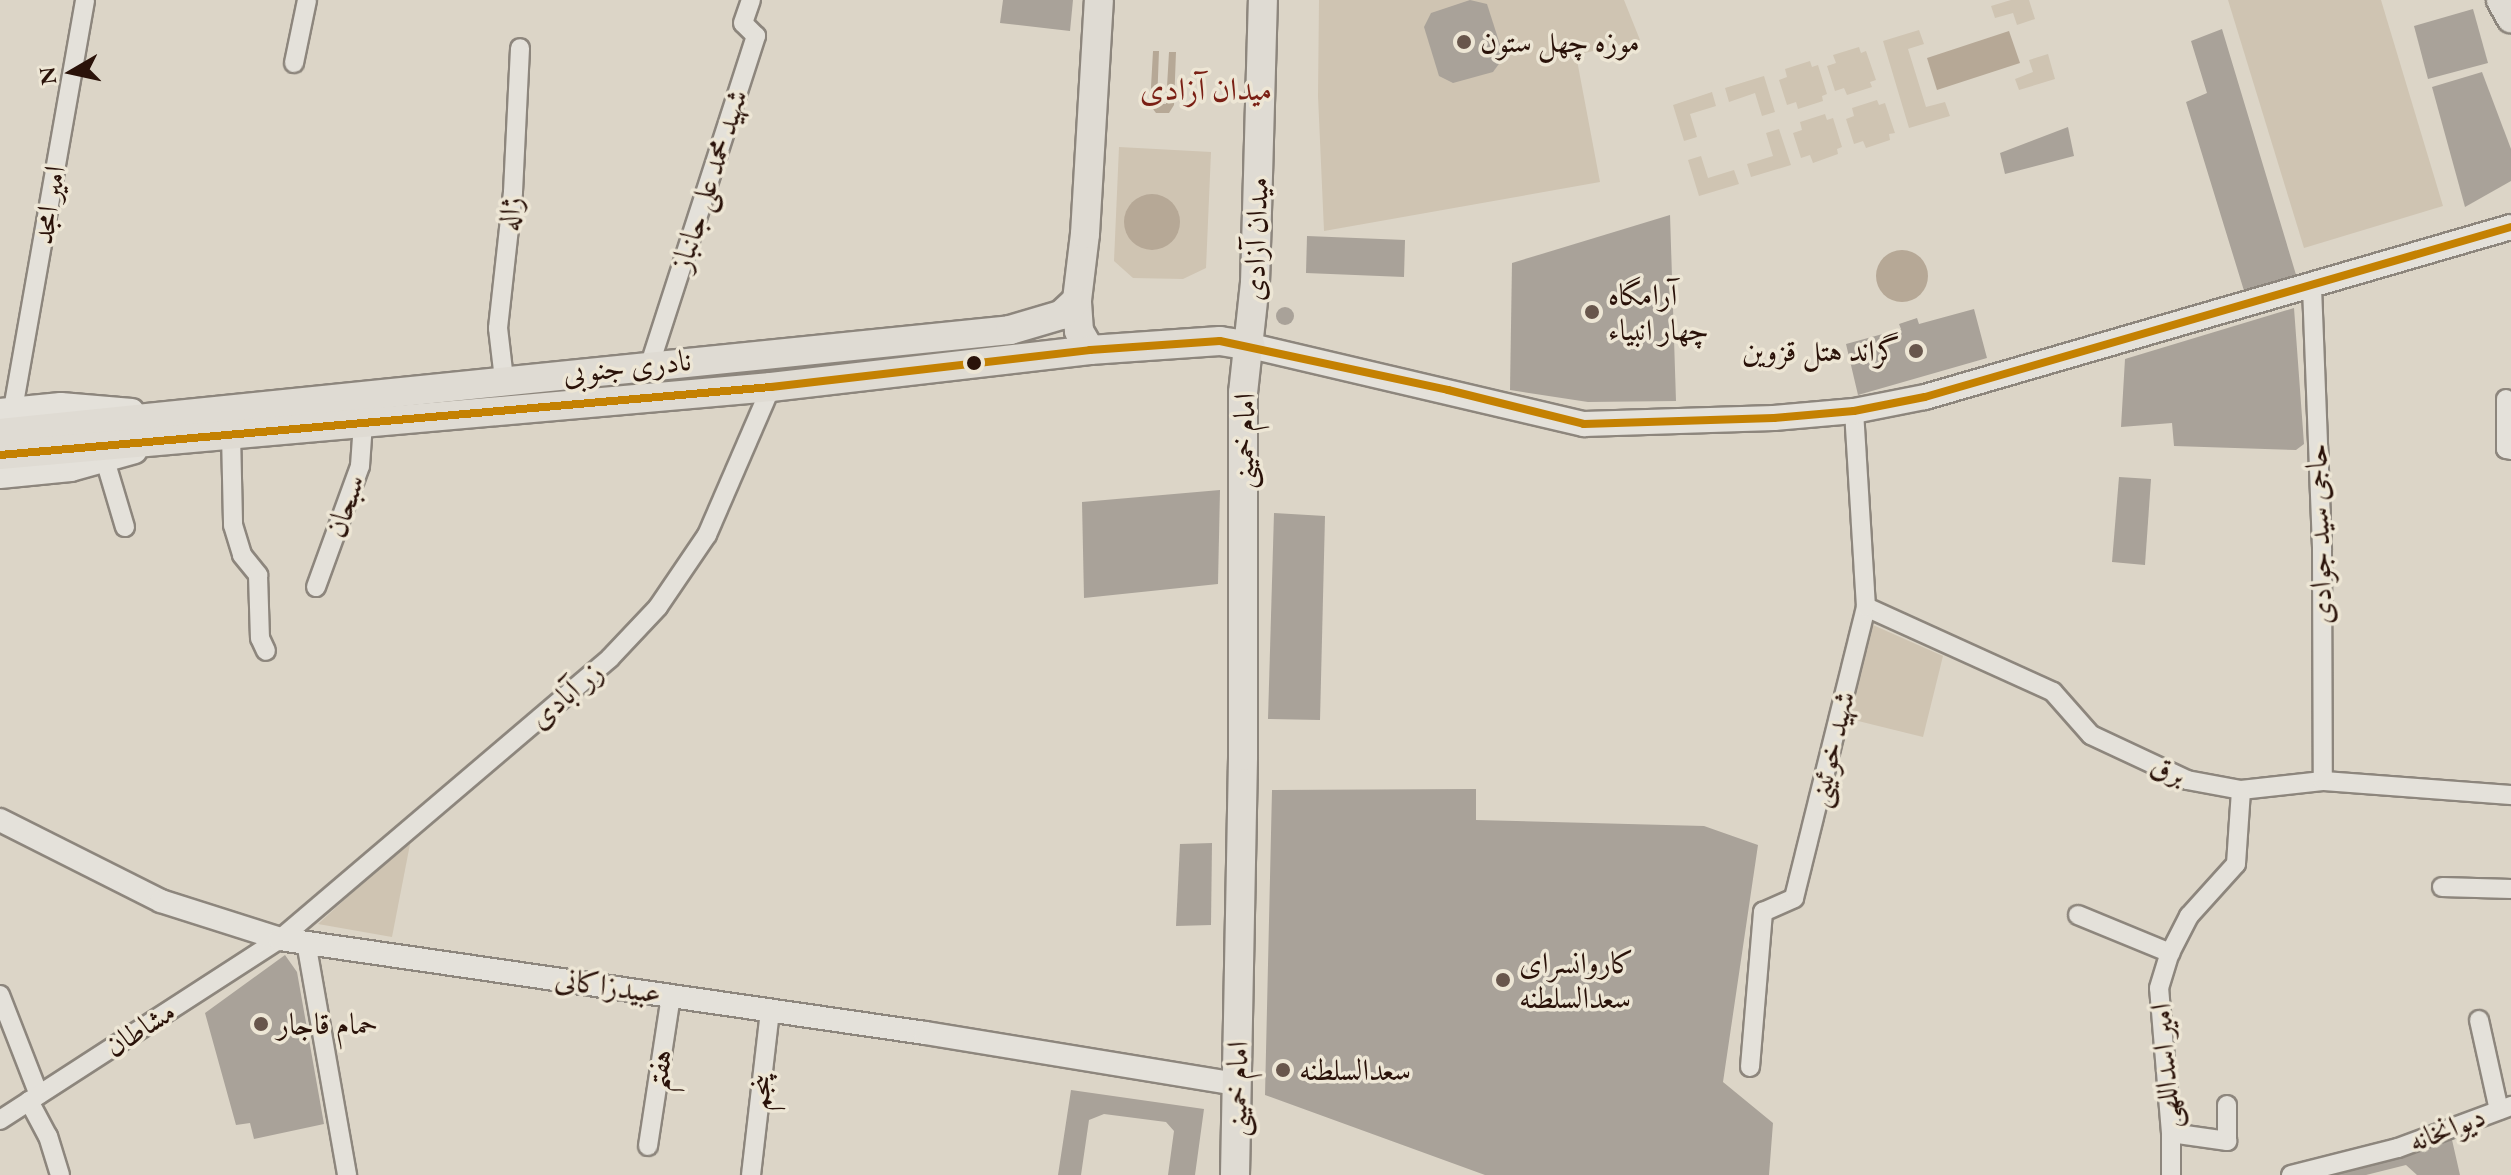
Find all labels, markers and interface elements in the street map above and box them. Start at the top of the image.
place label: موزه چهل ستون [1480,24,1640,60]
north arrow [32,32,112,112]
marker: موزه چهل ستون [1455,33,1473,51]
text: N [32,65,64,87]
district label: میدان آزادی [1140,70,1272,108]
street label: شهید محمد علی جانباز [663,85,755,275]
street label: امیر امجد [24,163,74,247]
street label: میدان آزادی [1236,176,1276,302]
street label: ژاله [490,195,530,233]
place label: آرامگاه چهار انبیاء [1608,277,1709,348]
marker: آرامگاه چهار انبیاء [1583,303,1601,321]
place label: گراند هتل قزوین [1742,333,1900,369]
street label: نادری جنوبی [561,342,693,392]
marker: گراند هتل قزوین [1907,342,1925,360]
unlabelled marker [966,355,982,371]
street label: امام خمینی [1225,393,1263,489]
street label: حاجی سید جوادی [2298,443,2340,625]
street label: سبحان [317,470,373,542]
street label: زر آبادی [522,654,610,736]
street label: شهید خوئینی [1799,687,1863,811]
street label: برق [2145,747,2191,793]
place label: کاروانسرای سعدالسلطنه [1519,945,1634,1016]
street label: عبیدزاکانی [553,961,663,1011]
marker: کاروانسرای سعدالسلطنه [1494,971,1512,989]
street label: مشاطان [98,993,182,1065]
street label: امیر اسداللهی [2143,1002,2187,1130]
place label: حمام قاجار [277,1006,378,1042]
marker: حمام قاجار [252,1015,270,1033]
street label: امام خمینی [1218,1041,1256,1137]
street label: هفتم [638,1047,680,1093]
place label: سعدالسلطنه [1299,1052,1411,1088]
marker: سعدالسلطنه [1274,1061,1292,1079]
street label: پنجم [740,1072,780,1112]
street label: دیوانخانه [2404,1098,2490,1160]

